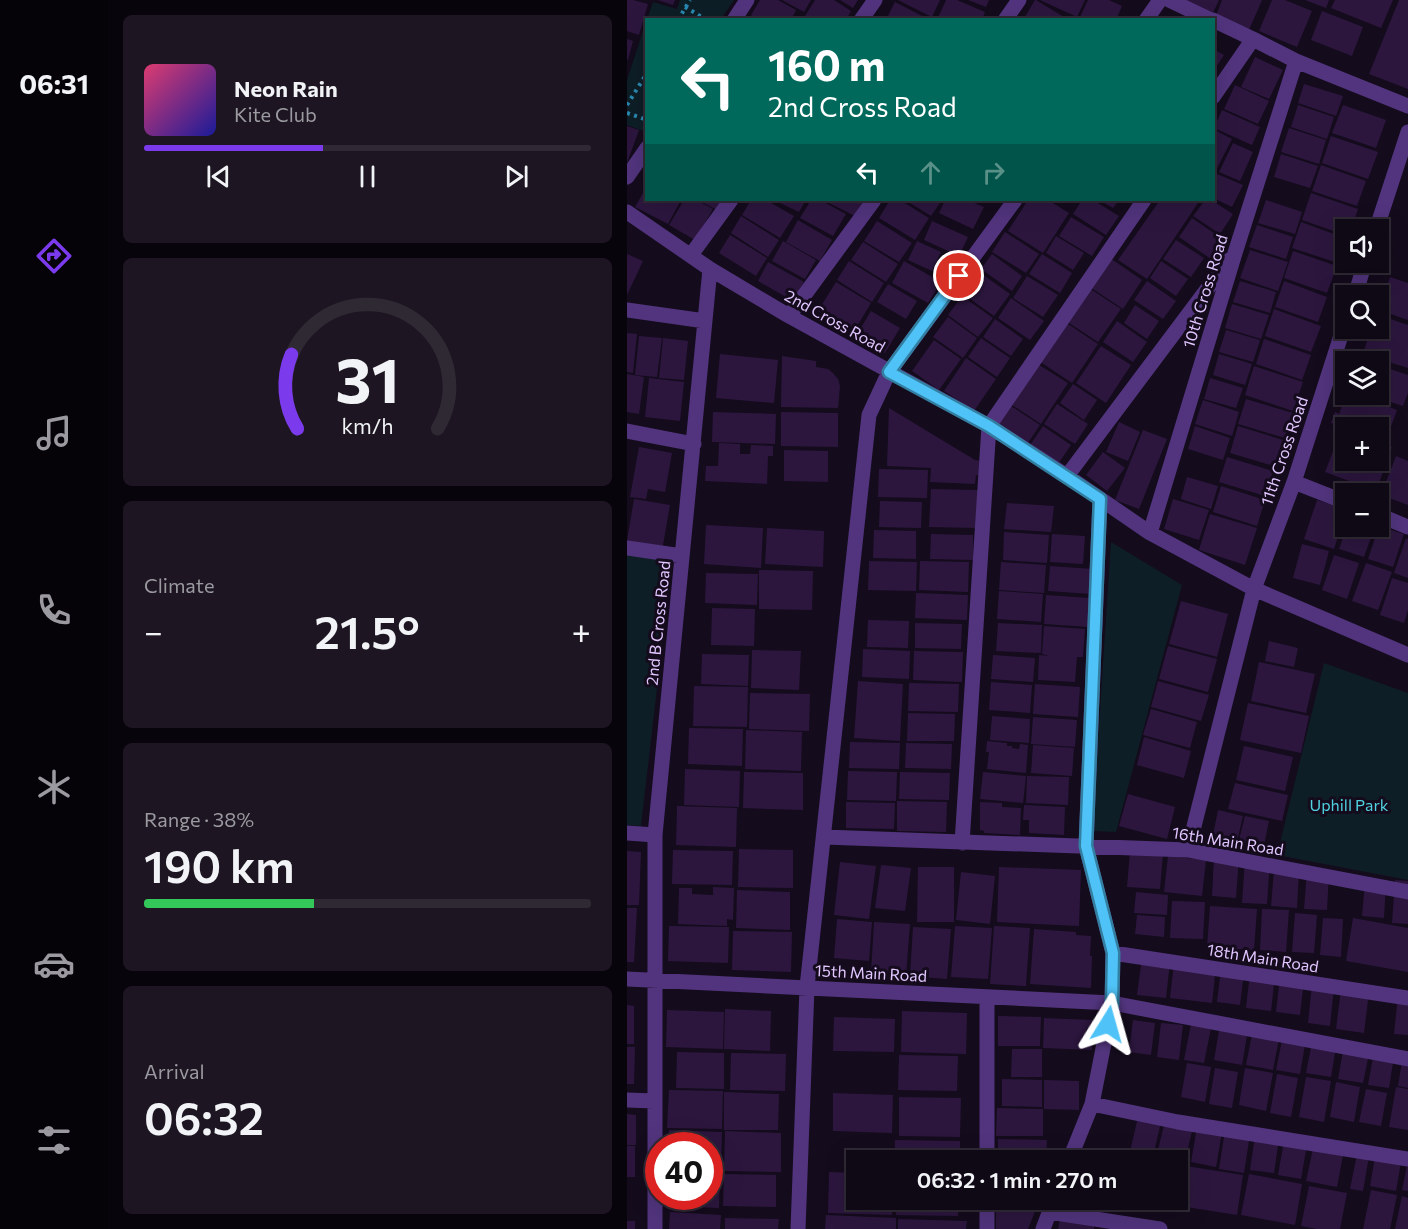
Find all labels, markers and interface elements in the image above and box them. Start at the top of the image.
text: 160 m [768,38,886,90]
icon: left [669,42,747,120]
text: 06:31 [19,67,89,100]
text: Neon Rain [234,75,338,102]
text: 2nd Cross Road [768,90,957,123]
text: Kite Club [234,102,317,126]
icon: left [851,156,884,189]
icon: ahead [914,156,947,189]
icon: right [977,156,1010,189]
icon: previous [202,160,235,193]
icon: pause [351,160,384,193]
icon: next [500,160,533,193]
map controls [1335,219,1389,537]
button: sound [1335,219,1389,273]
street label: 10th Cross Road [1178,232,1231,350]
icon: directions [33,235,75,277]
pin [933,250,984,301]
icon: arrive [942,259,975,292]
street label: 2nd Cross Road [782,285,889,356]
button: search [1335,285,1389,339]
text: 31 [335,340,400,416]
button: layers [1335,351,1389,405]
street label: 11th Cross Road [1256,394,1311,508]
icon: music [33,412,75,454]
text: km/h [341,412,394,438]
button: + [1335,417,1389,471]
button: − [1335,483,1389,537]
street label: 2nd B Cross Road [642,560,673,686]
text: Climate [144,573,214,597]
icon: phone [33,589,75,631]
text: 21.5° [315,603,420,658]
text: − [144,610,163,651]
text: + [572,610,591,651]
icon: climate [33,766,75,808]
park label: Uphill Park [1309,795,1389,814]
text: Range · 38% [144,807,254,831]
street label: 16th Main Road [1171,822,1285,859]
text: 190 km [144,837,295,892]
street label: 18th Main Road [1206,939,1320,976]
icon: car [33,943,75,985]
street label: 15th Main Road [815,960,927,985]
position arrow [1076,992,1140,1056]
text: Arrival [144,1059,205,1083]
text: 06:32 [144,1089,264,1144]
icon: filters [33,1119,75,1161]
speed limit sign: 40 [645,1132,723,1210]
text: 06:32 · 1 min · 270 m [917,1166,1117,1193]

